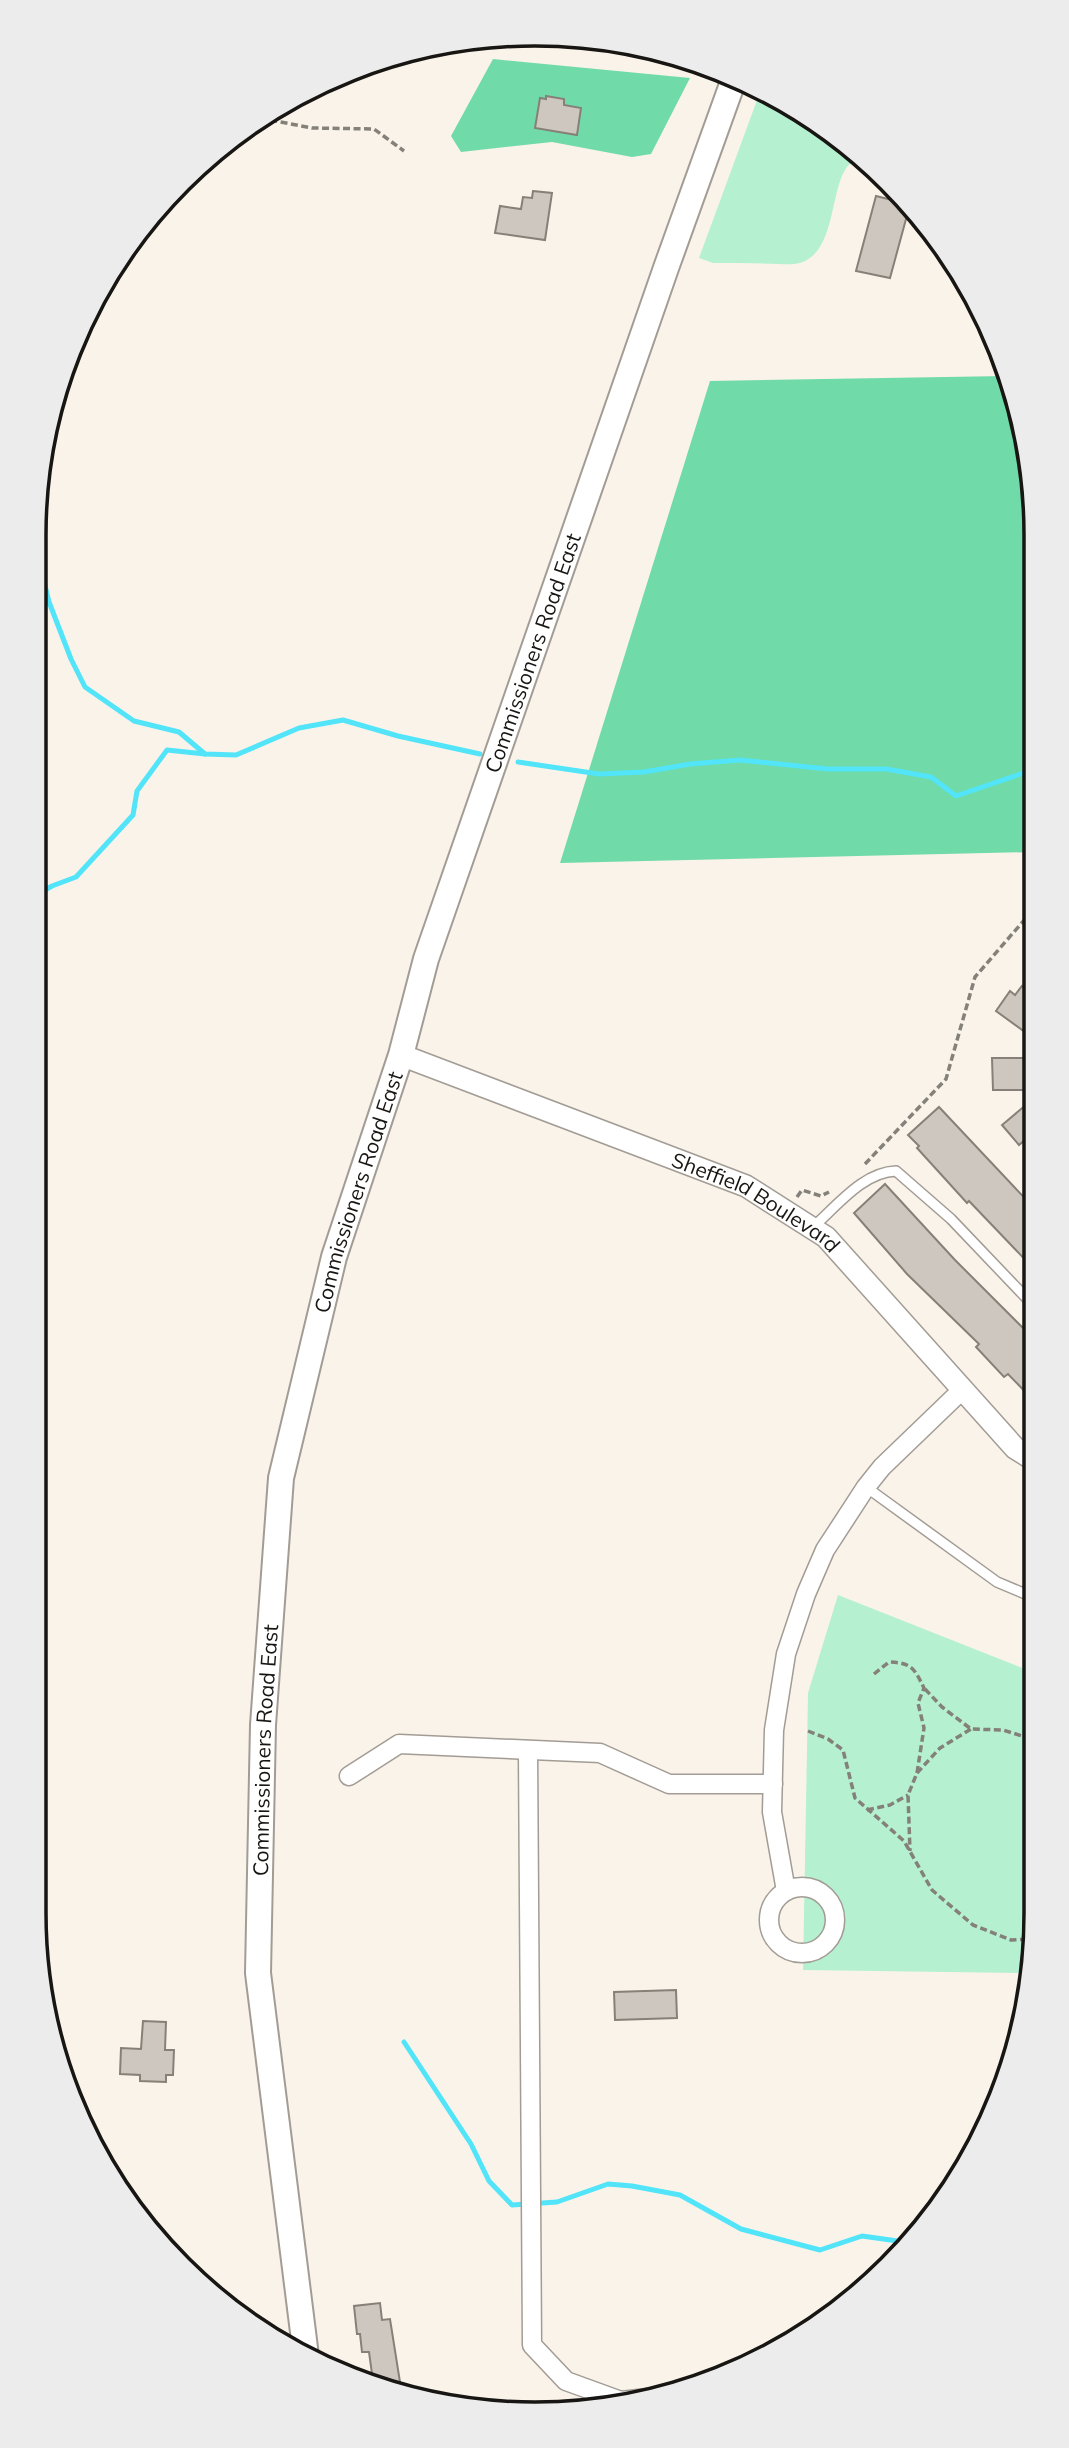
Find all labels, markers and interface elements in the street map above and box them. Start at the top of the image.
street label: Commissioners Road East [479,530,586,776]
street label: Commissioners Road East [308,1068,408,1315]
street label: Sheffield Boulevard [668,1146,846,1257]
street label: Commissioners Road East [247,1623,283,1876]

